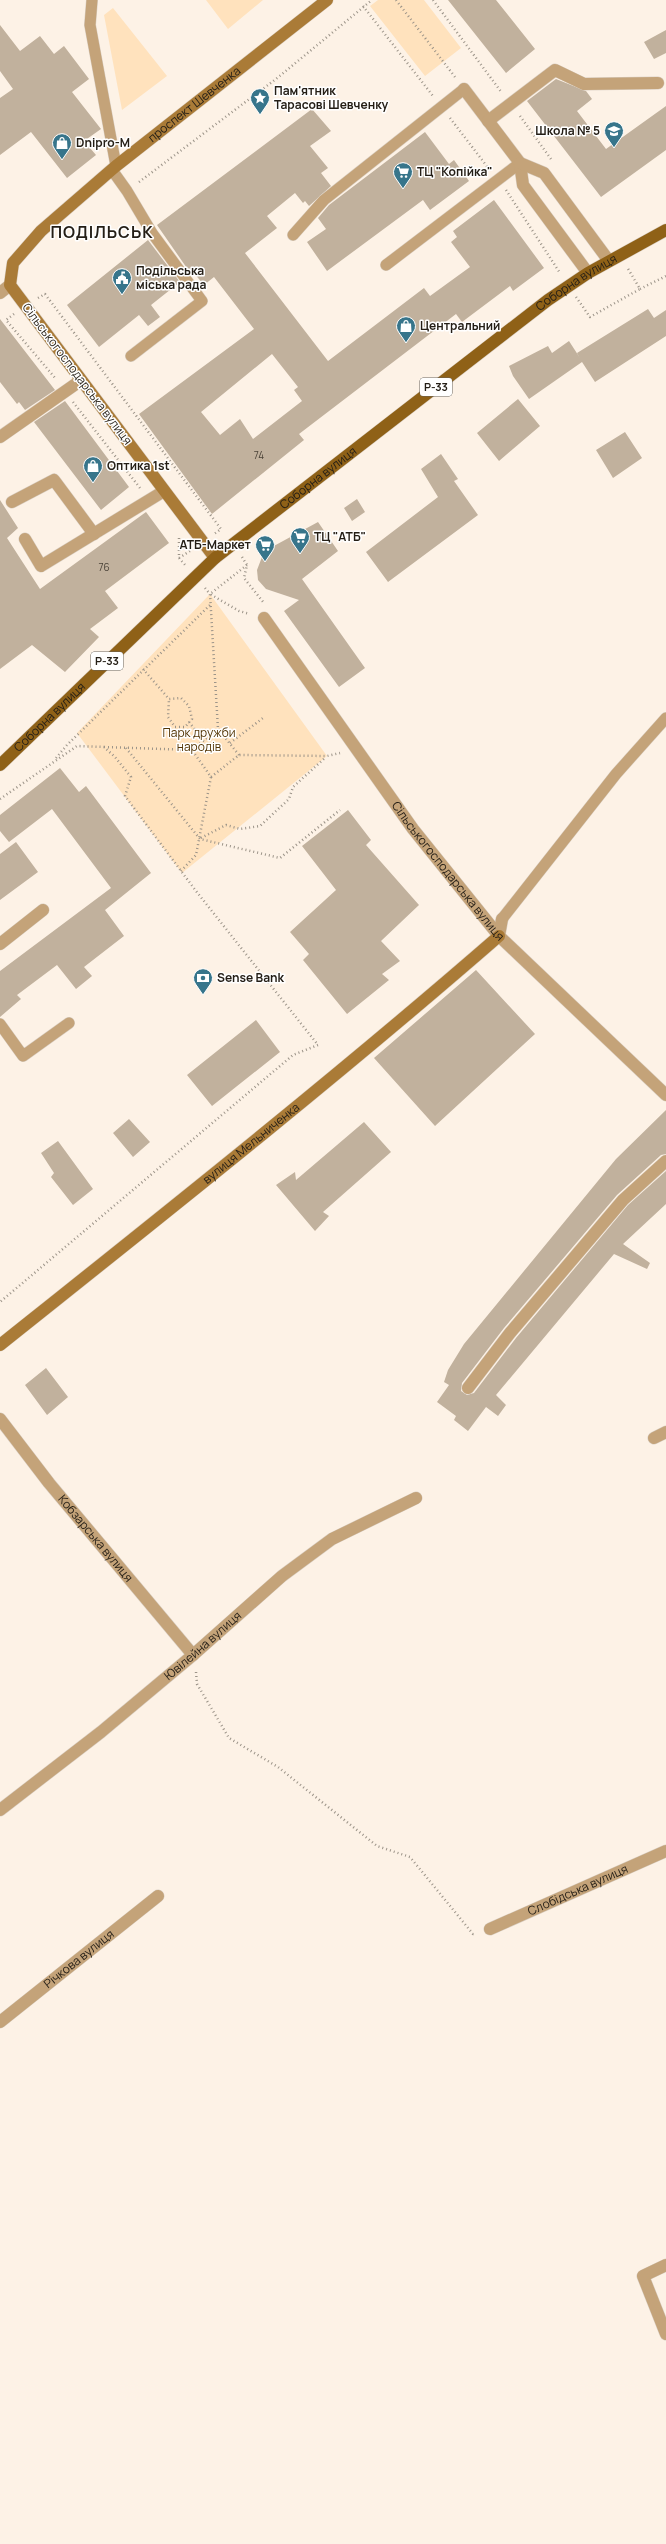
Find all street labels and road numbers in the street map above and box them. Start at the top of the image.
street label: проспект Шевченка [144,62,244,146]
street label: Соборна вулиця [532,250,620,315]
street label: Сільськогосподарська вулиця [19,299,136,448]
road number: Р-33 [420,378,452,396]
street label: Соборна вулиця [276,442,360,513]
road number: Р-33 [91,652,123,670]
street label: Соборна вулиця [10,678,89,755]
street label: Сільськогосподарська вулиця [388,798,508,945]
street label: вулиця Мельниченка [199,1099,303,1188]
street label: Кобзарська вулиця [54,1491,137,1585]
street label: Ювілейна вулиця [160,1607,245,1684]
street label: Слобідська вулиця [525,1860,630,1919]
street label: Річкова вулиця [40,1925,117,1992]

